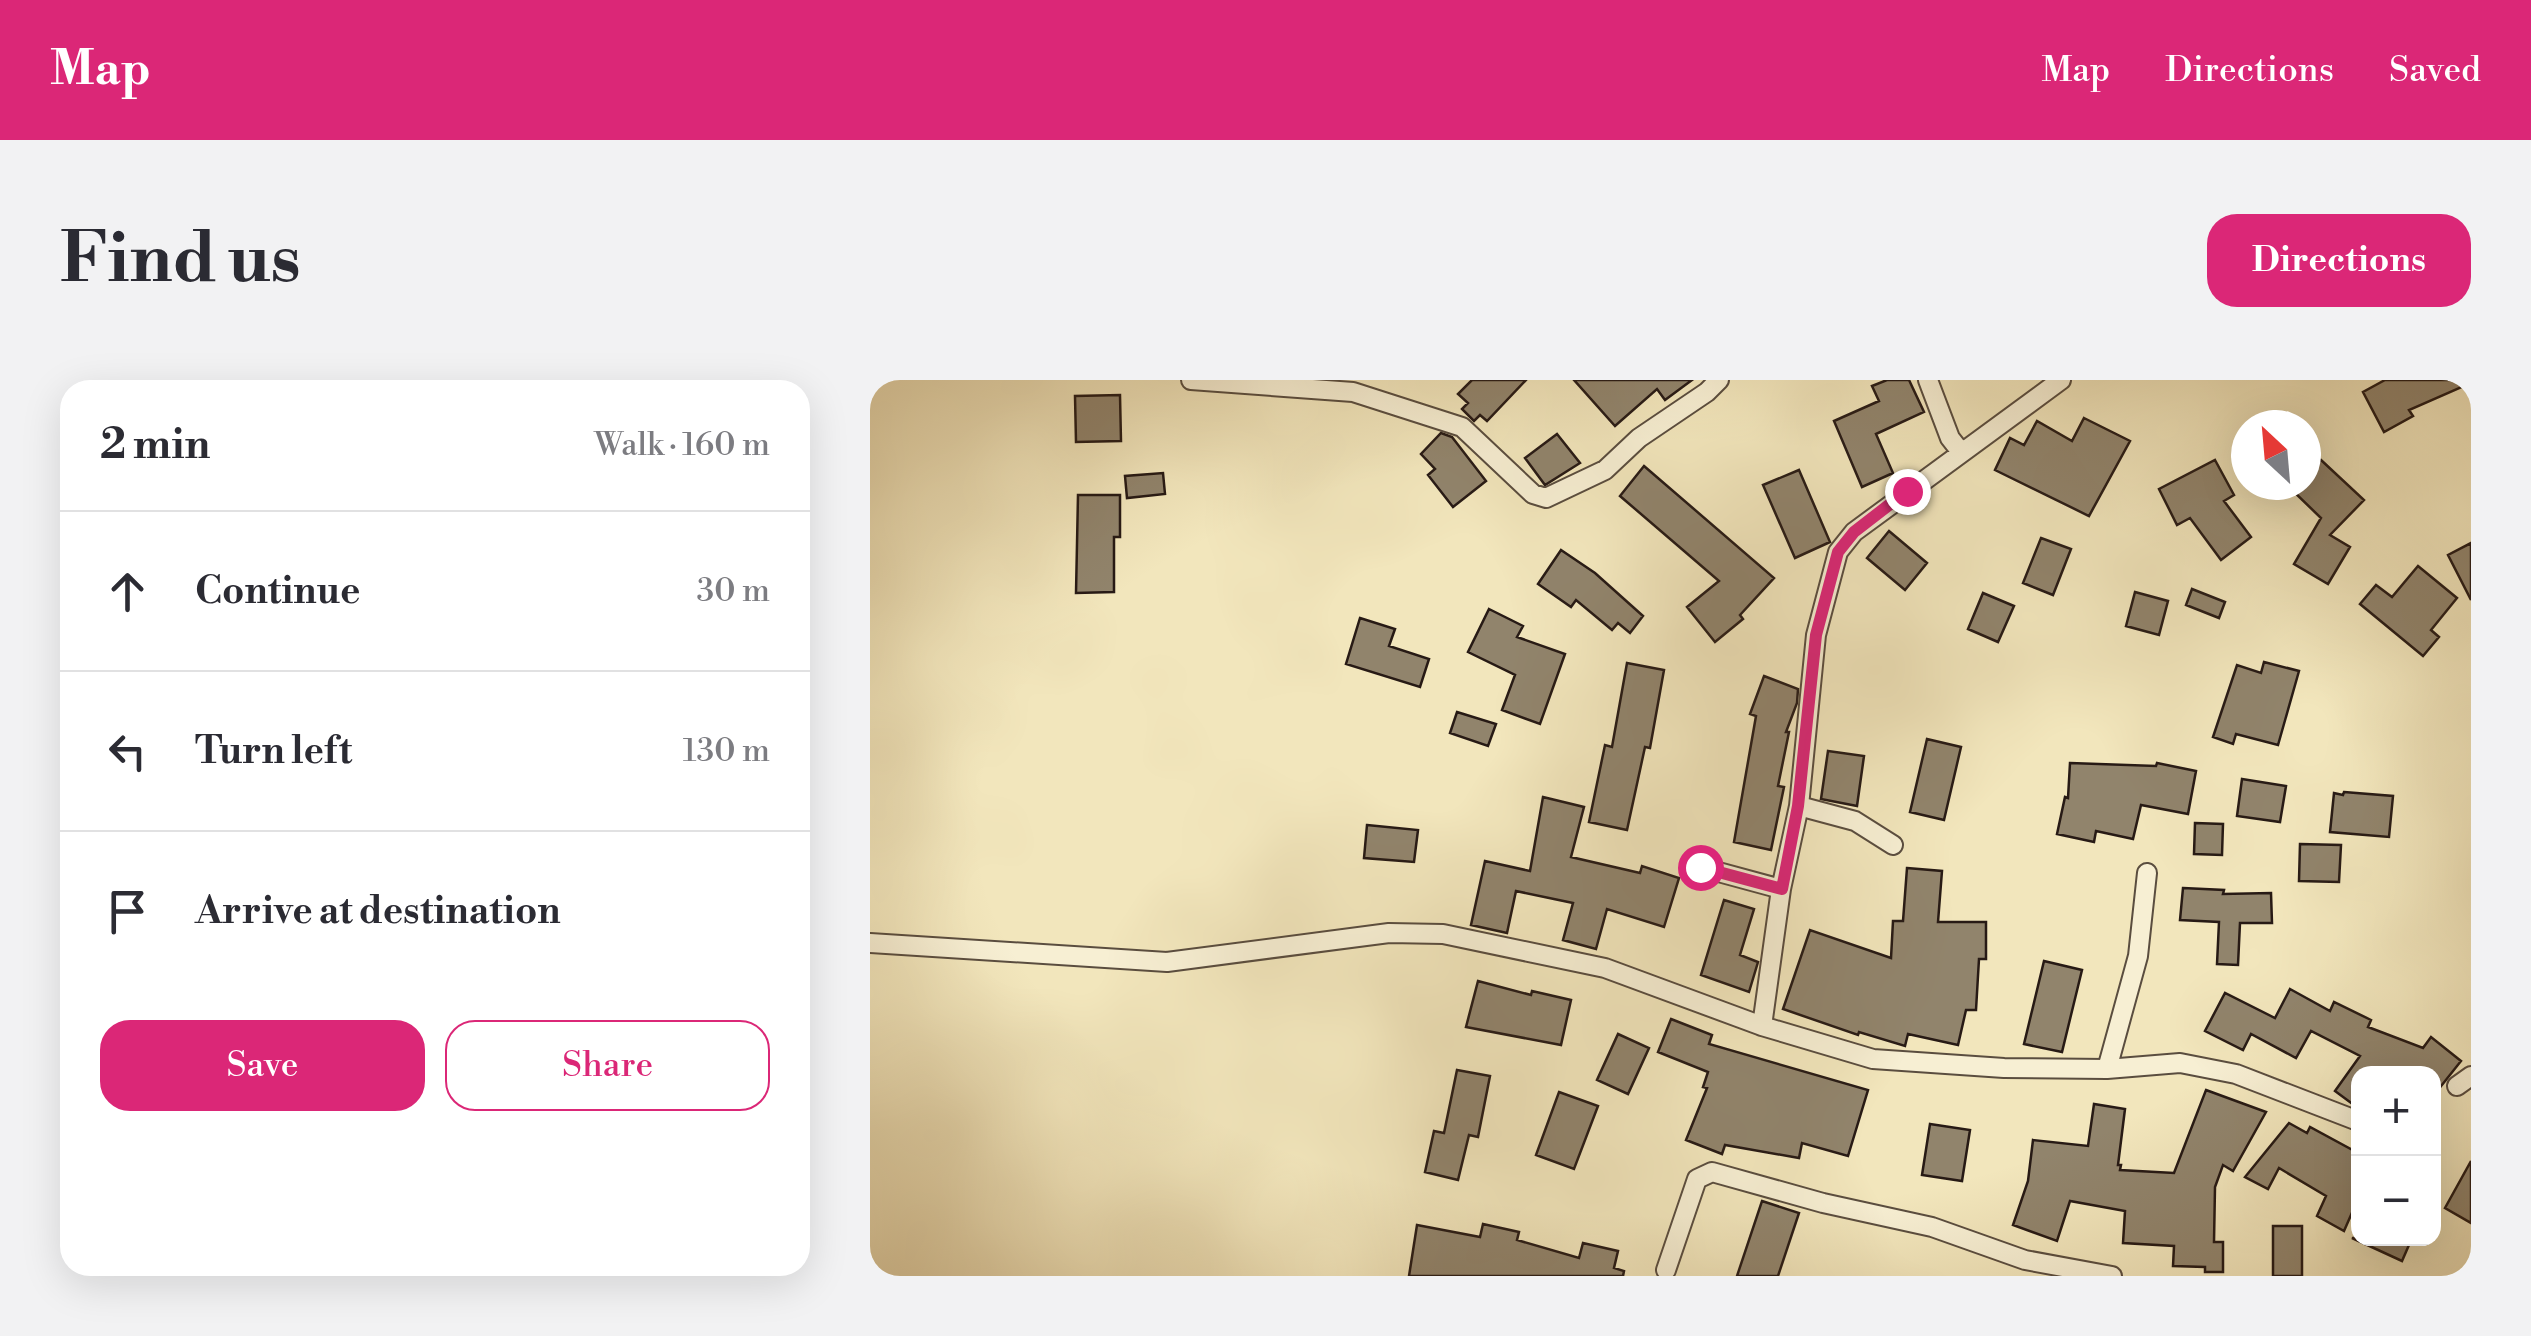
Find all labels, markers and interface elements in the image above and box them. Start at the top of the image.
text: Map [50,40,151,100]
text: Map [2041,49,2110,92]
text: Directions [2165,49,2334,92]
text: Saved [2389,49,2481,92]
button: Directions [2207,214,2471,307]
text: Find us [60,216,301,304]
north arrow [2231,410,2321,500]
text: 2 min [100,419,210,472]
text: Walk · 160 m [594,425,770,465]
route end [1885,469,1931,515]
icon: ahead [100,564,155,619]
text: Continue [195,568,360,615]
text: 30 m [696,571,770,611]
icon: left [100,724,155,779]
text: Turn left [195,728,352,775]
text: 130 m [683,731,770,771]
route start [1678,845,1724,891]
icon: arrive [100,884,155,939]
text: Arrive at destination [195,888,561,935]
button: Save [100,1020,425,1111]
button: Share [445,1020,770,1111]
map controls [2351,1066,2441,1246]
button: + [2351,1066,2441,1156]
button: − [2351,1156,2441,1246]

